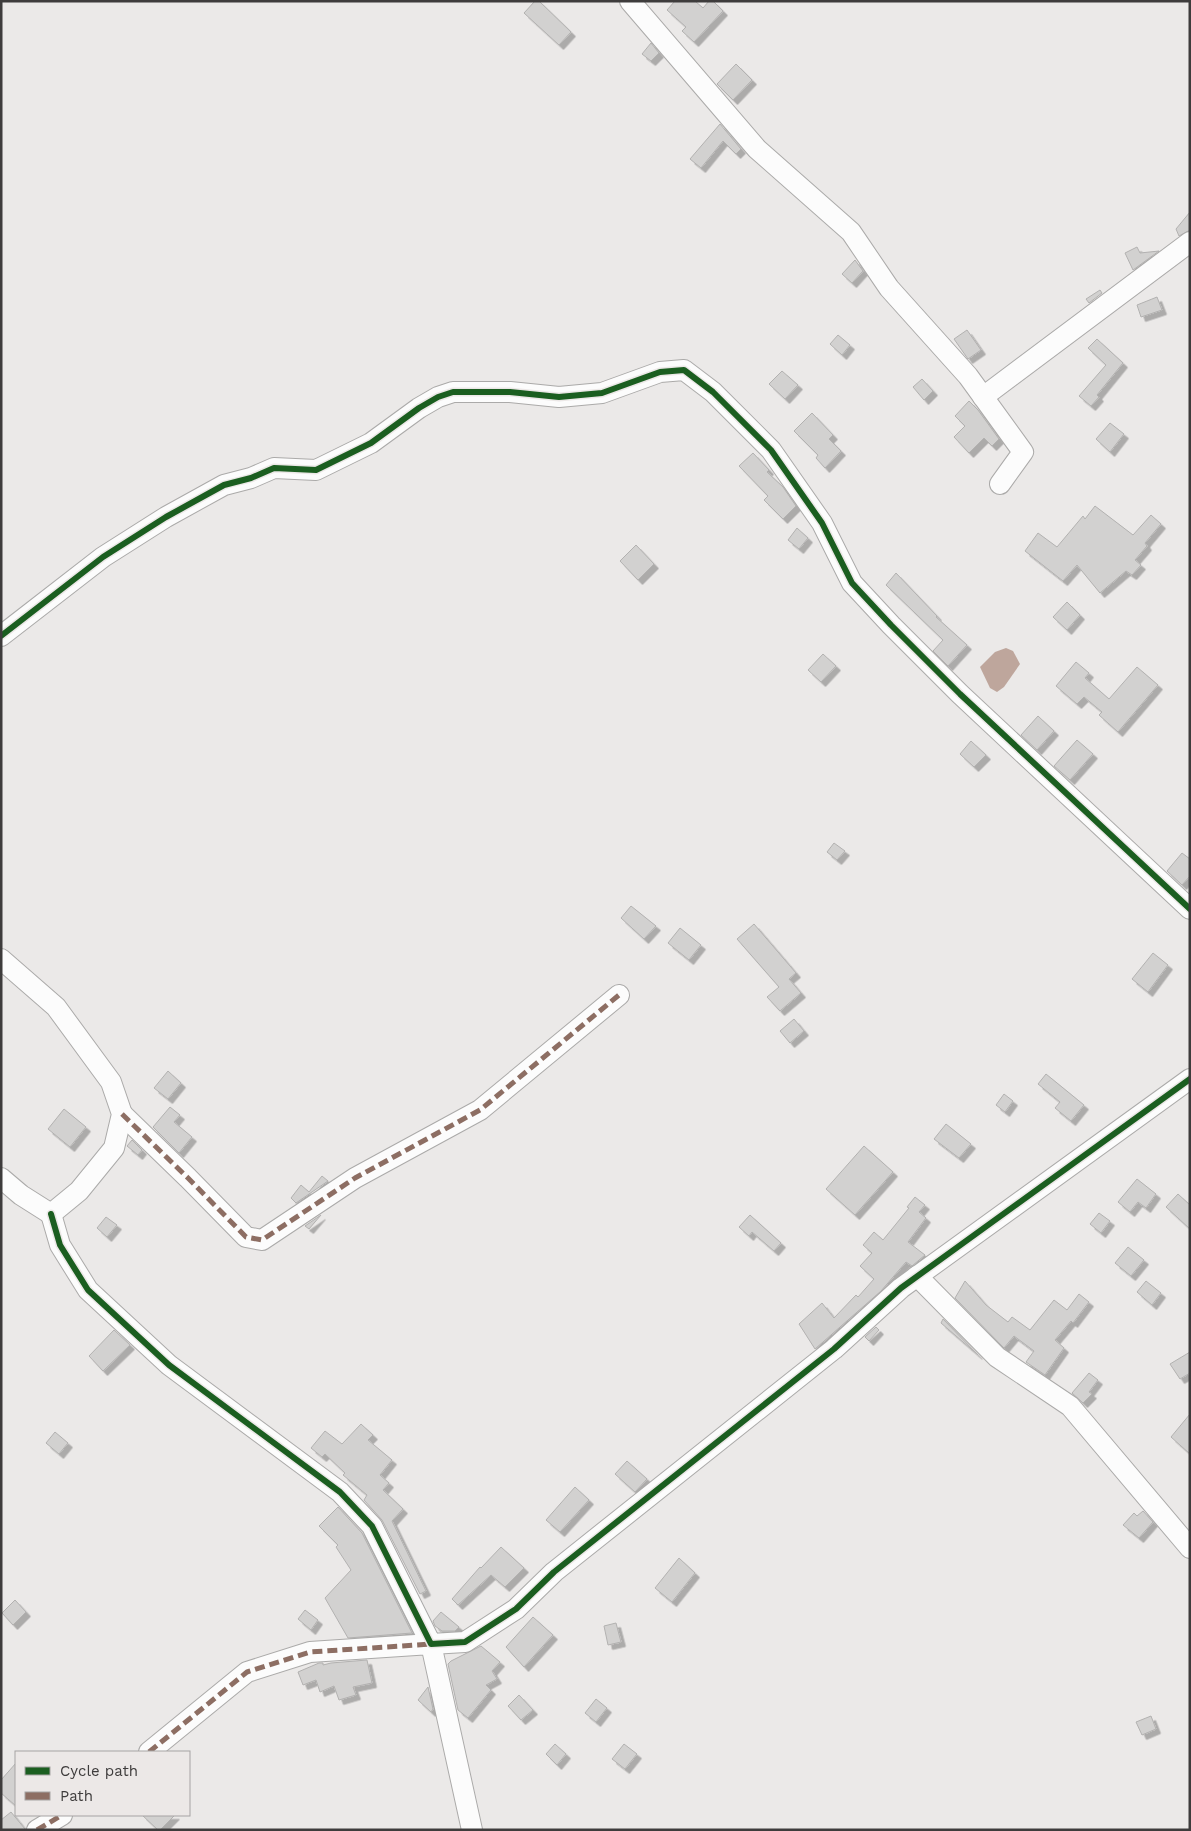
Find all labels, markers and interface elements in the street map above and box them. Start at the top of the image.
legend [15,1751,190,1816]
text: Cycle path [60,1762,138,1780]
text: Path [60,1787,93,1805]

